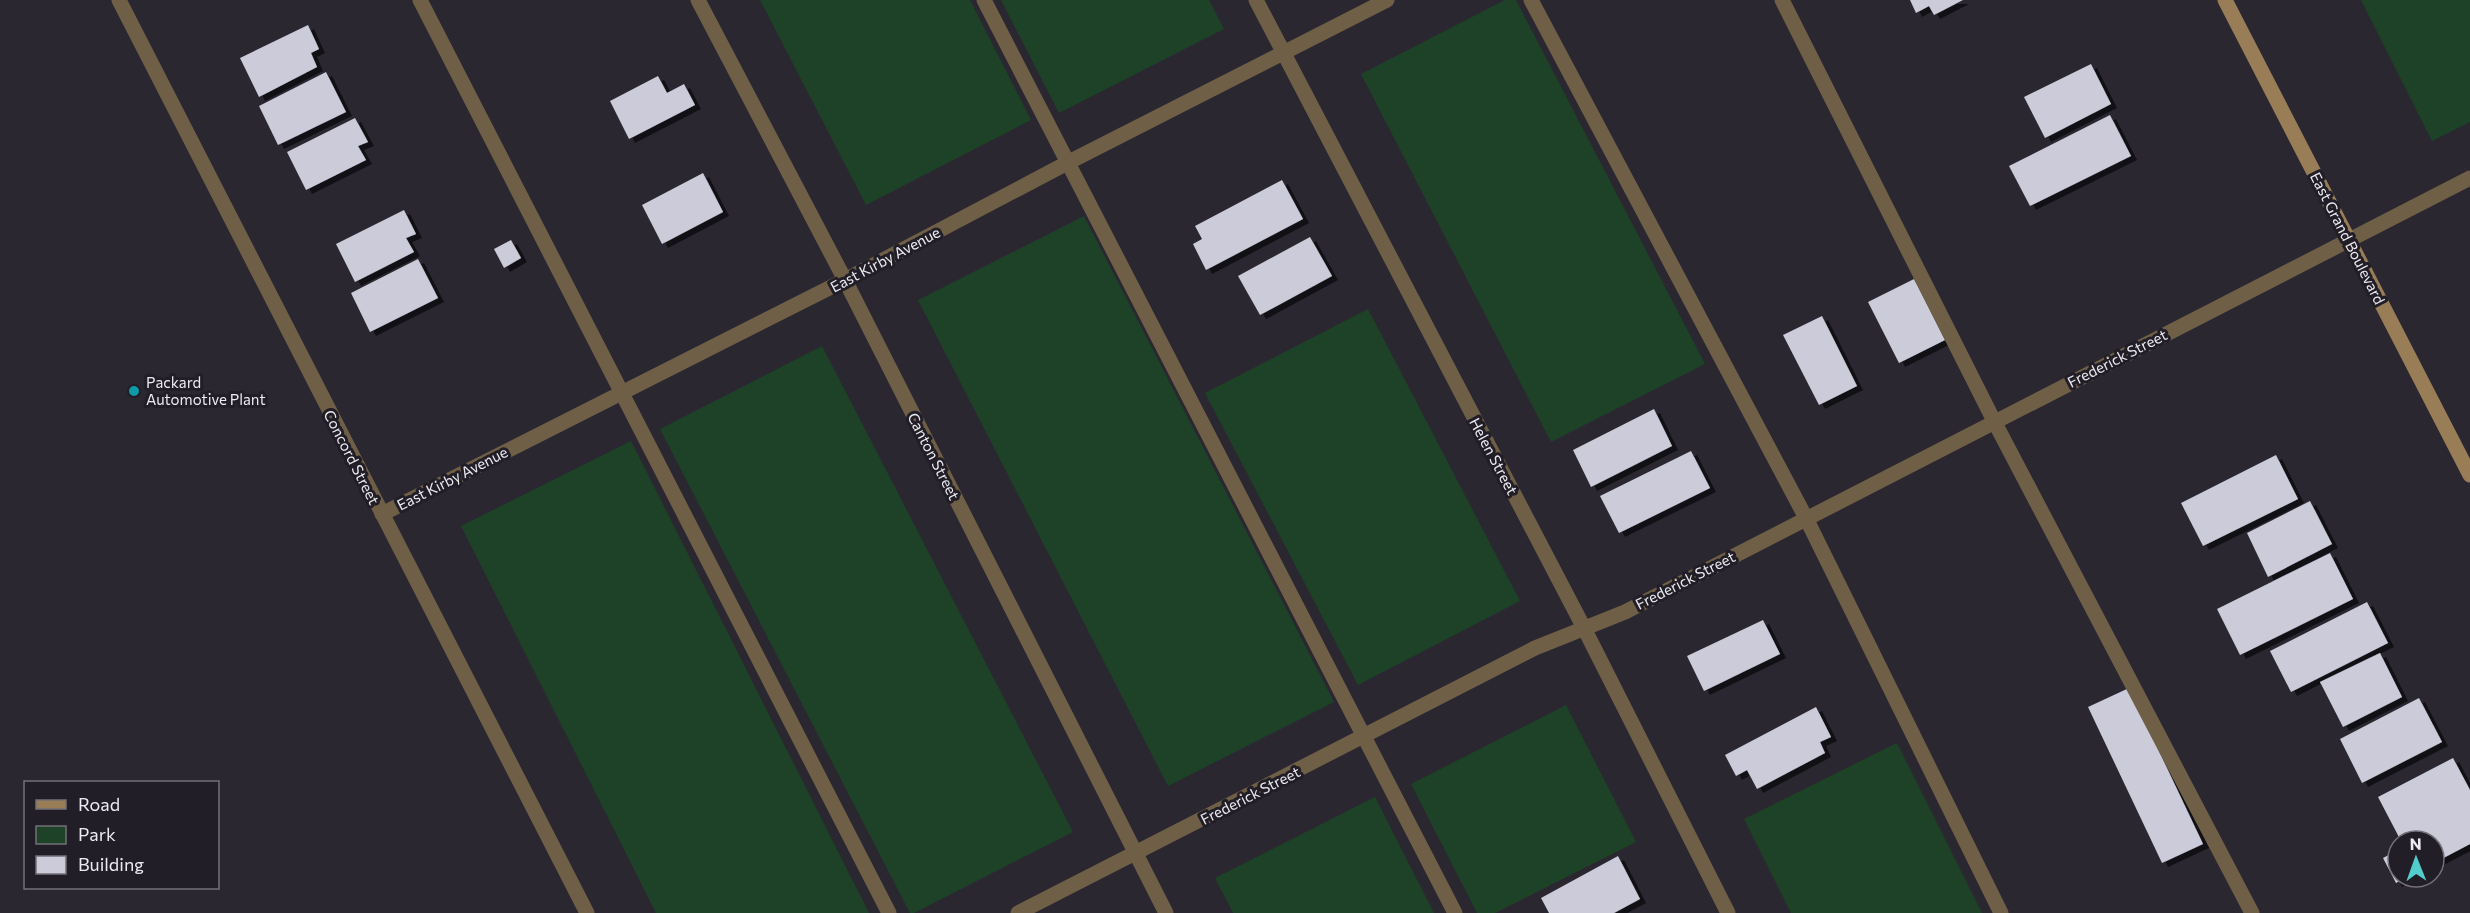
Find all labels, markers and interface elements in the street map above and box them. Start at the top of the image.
street label: East Grand Boulevard [2307,169,2389,307]
street label: East Kirby Avenue [827,222,943,296]
street label: Frederick Street [2064,325,2170,391]
place label: Packard Automotive Plant [146,373,266,408]
marker: Packard Automotive Plant [127,384,141,398]
street label: Concord Street [320,407,384,507]
street label: Canton Street [904,409,964,503]
street label: Helen Street [1466,414,1522,498]
street label: East Kirby Avenue [394,442,510,514]
street label: Frederick Street [1632,547,1738,613]
street label: Frederick Street [1197,762,1303,828]
legend [24,781,219,889]
text: Road [78,793,120,815]
text: Park [78,823,116,845]
north arrow [2386,829,2446,889]
text: N [2410,834,2422,853]
text: Building [78,853,144,875]

